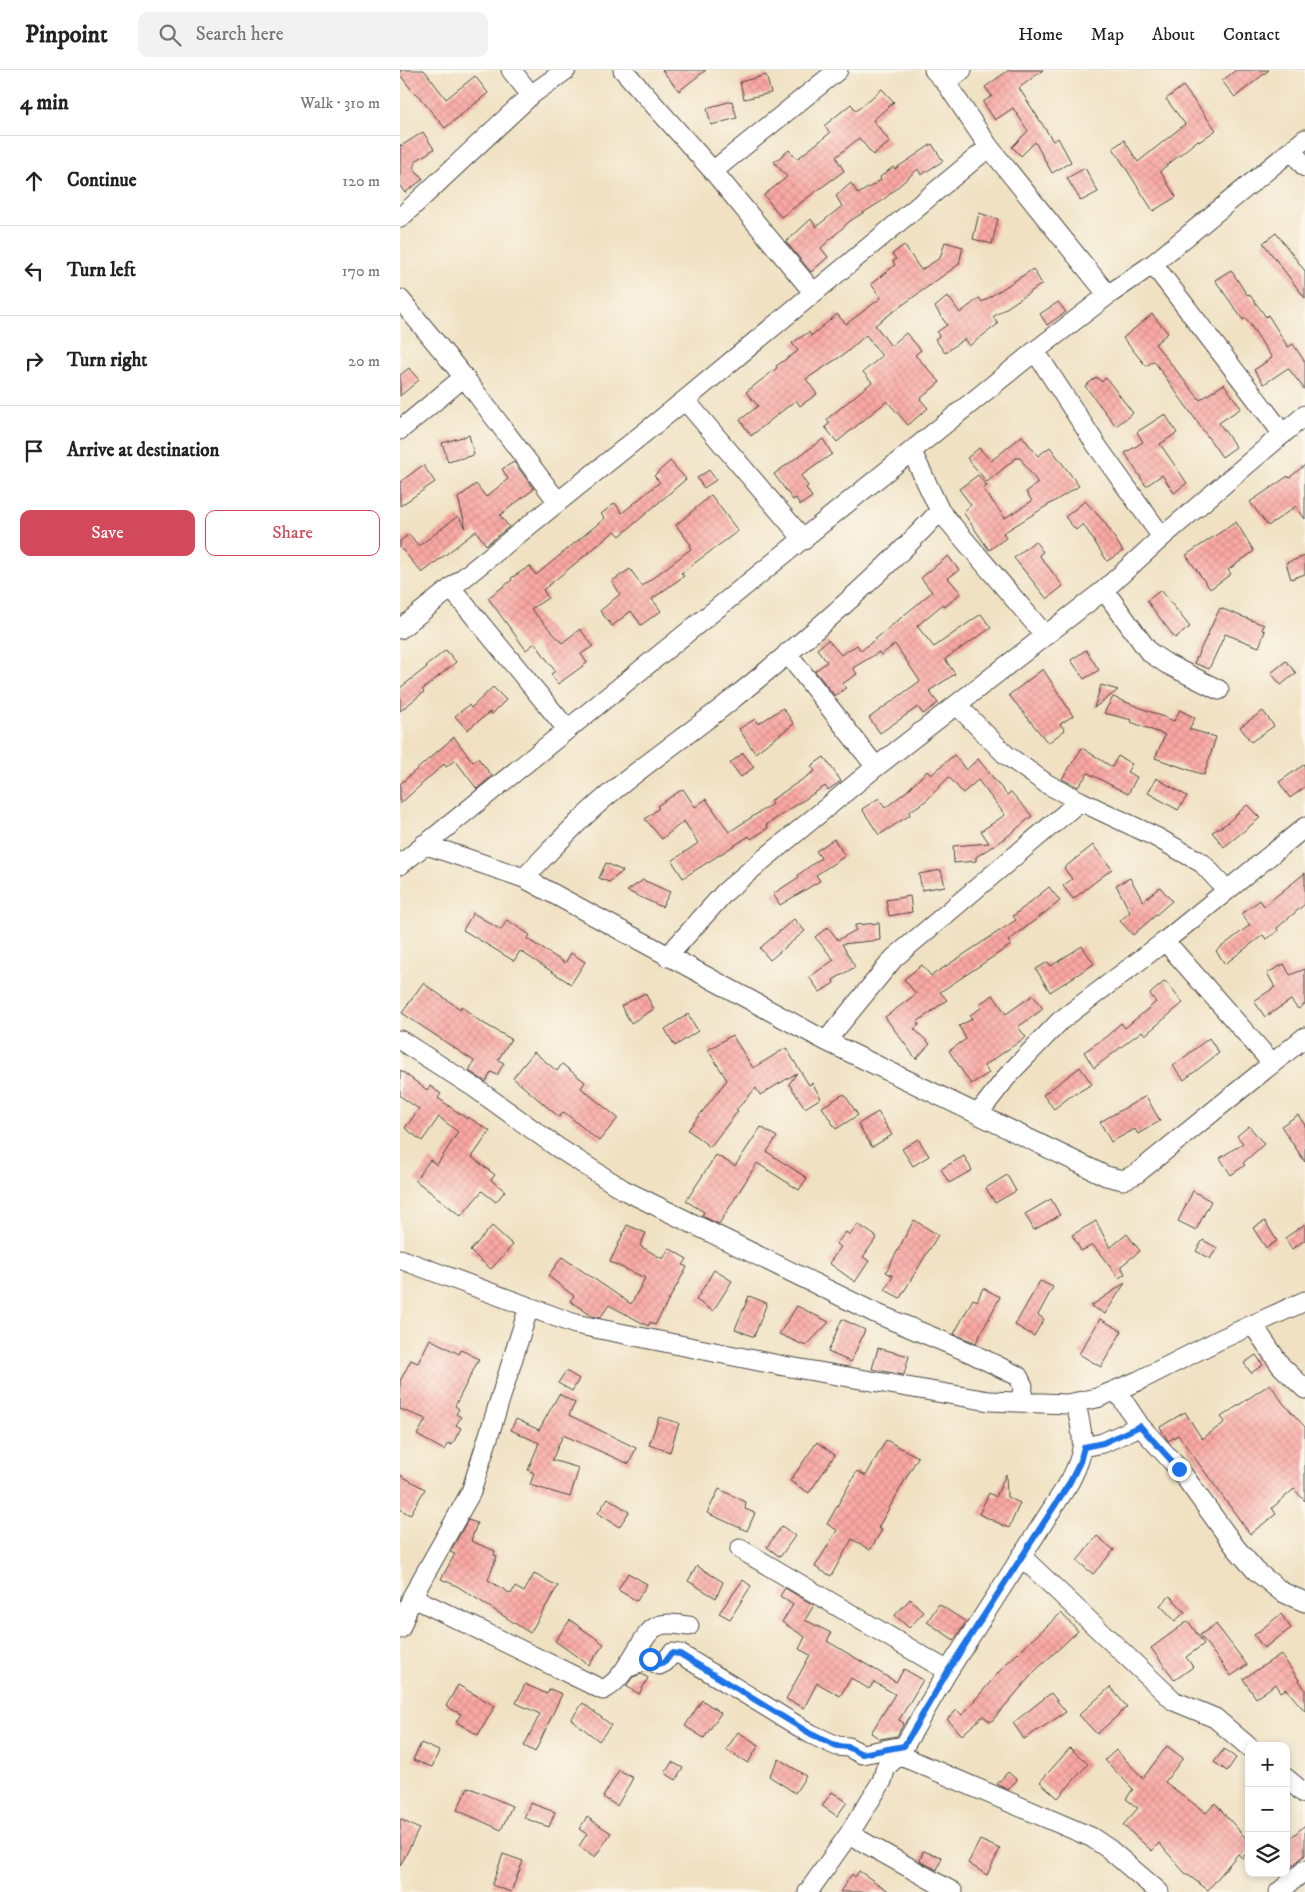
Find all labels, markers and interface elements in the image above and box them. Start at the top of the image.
search box [138,12,488,57]
text: Pinpoint [25,20,108,50]
icon: search [156,21,184,49]
text: Search here [196,23,284,46]
text: Home [1018,24,1063,46]
text: Map [1091,24,1124,46]
text: About [1152,24,1195,46]
text: Contact [1223,24,1280,46]
text: 4 min [20,90,69,116]
text: Walk · 310 m [300,93,380,113]
icon: ahead [20,167,48,195]
text: Continue [67,169,137,192]
text: 120 m [342,171,380,191]
icon: left [20,257,48,285]
text: Turn left [67,259,136,282]
text: 170 m [342,261,380,281]
icon: right [20,347,48,375]
text: Turn right [67,349,147,372]
text: 20 m [348,351,380,371]
icon: arrive [20,437,48,465]
text: Arrive at destination [67,439,219,462]
button: Save [20,510,195,556]
button: Share [205,510,380,556]
route end [1168,1458,1191,1481]
route start [639,1648,662,1671]
map controls [1245,1742,1290,1877]
button: + [1245,1742,1290,1787]
button: − [1245,1787,1290,1832]
button: layers [1245,1832,1290,1877]

